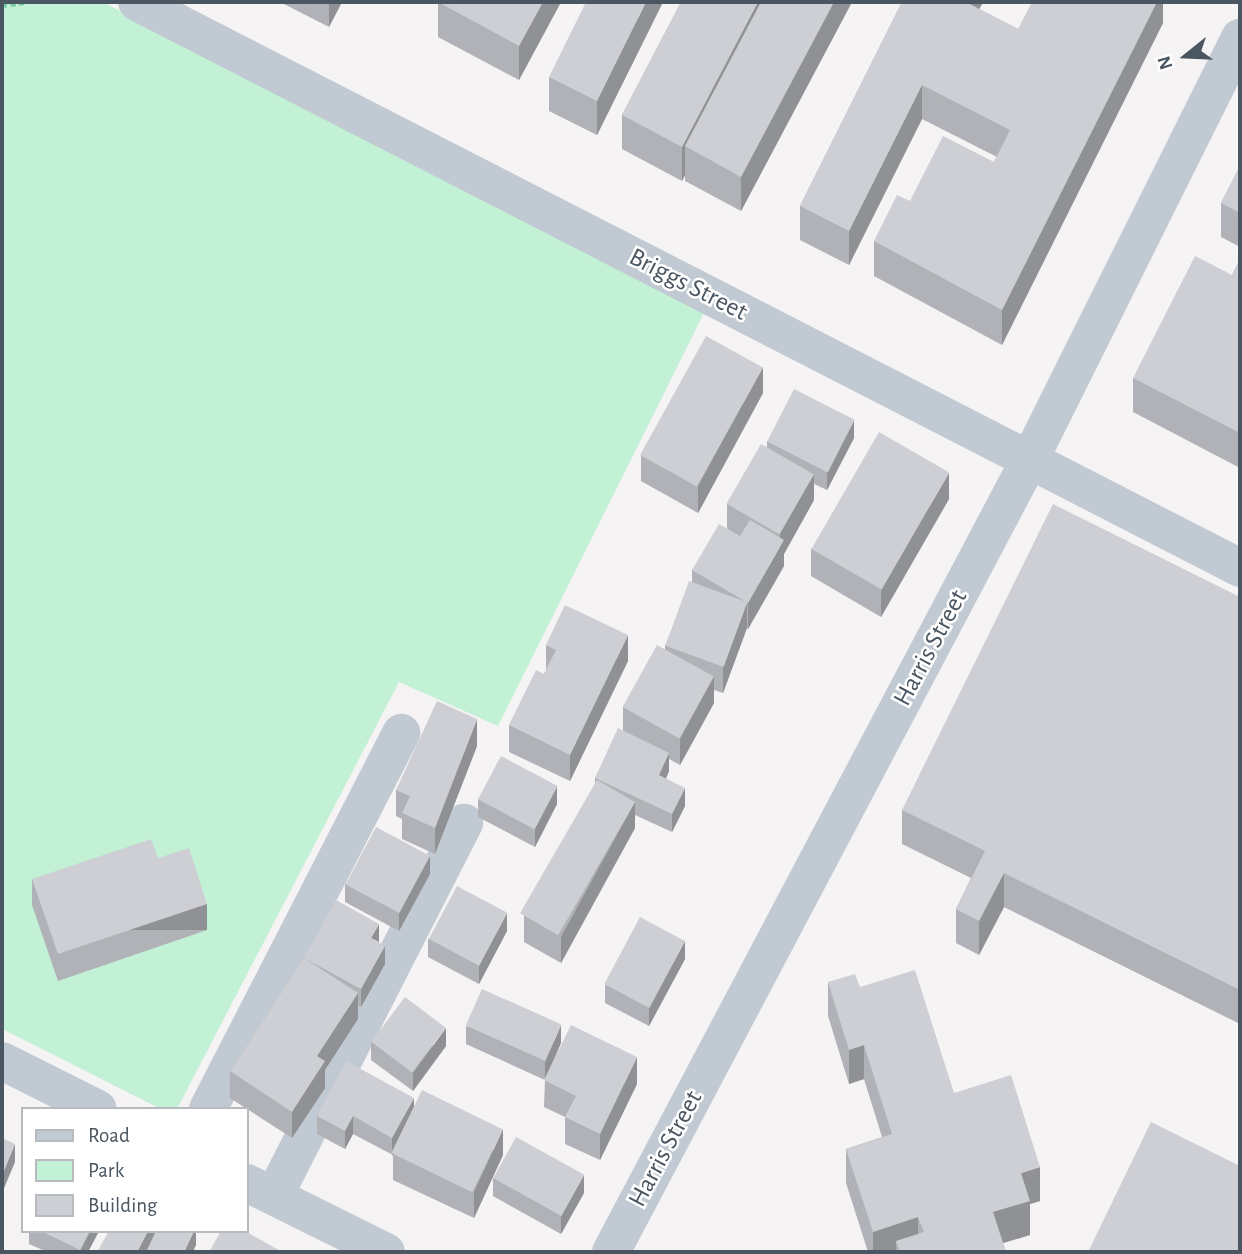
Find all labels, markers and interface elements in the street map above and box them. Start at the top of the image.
north arrow [1151,21,1221,91]
text: N [1154,53,1177,72]
street label: Briggs Street [624,242,752,328]
street label: Harris Street [887,585,975,711]
street label: Harris Street [622,1086,710,1212]
legend [21,1107,248,1233]
text: Road [88,1125,130,1146]
text: Park [88,1160,124,1181]
text: Building [88,1195,157,1216]

